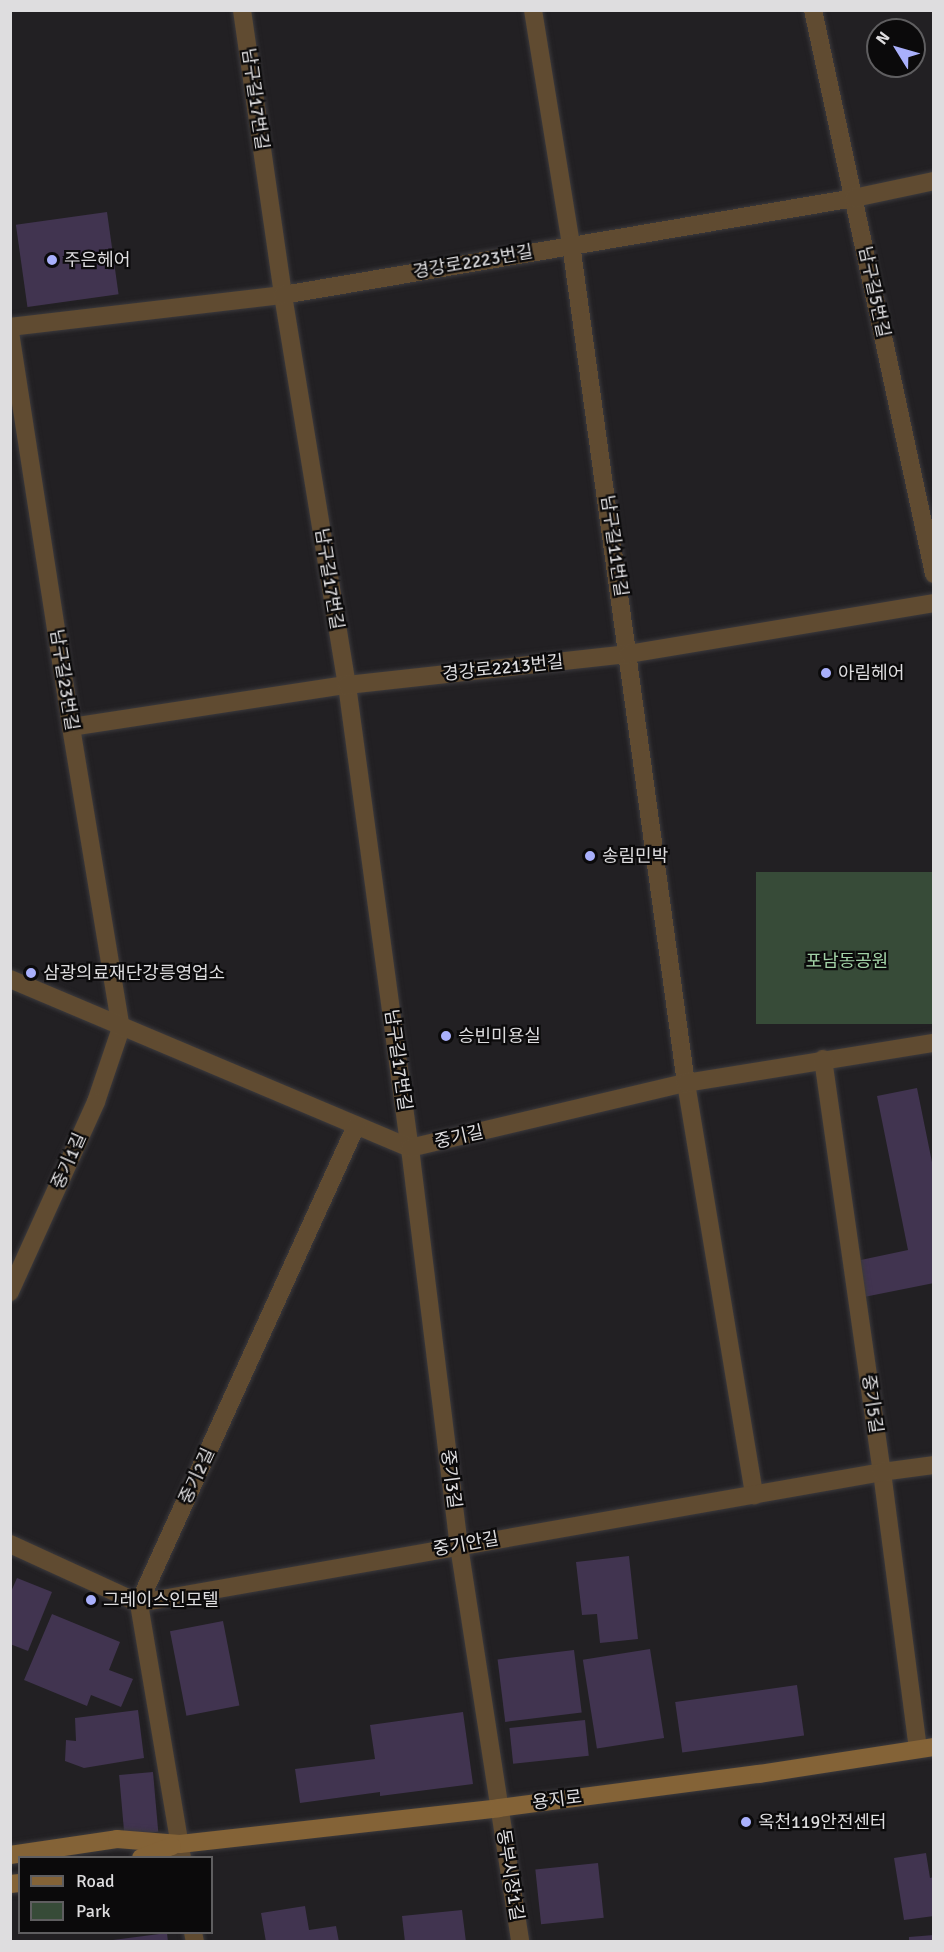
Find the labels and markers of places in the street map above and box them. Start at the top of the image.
place label: 주은헤어 [64,249,130,271]
marker: 주은헤어 [45,253,59,267]
place label: 아림헤어 [838,662,904,684]
marker: 아림헤어 [819,666,833,680]
place label: 송림민박 [602,845,668,867]
marker: 송림민박 [583,849,597,863]
place label: 삼광의료재단강릉영업소 [43,962,225,984]
marker: 삼광의료재단강릉영업소 [24,966,38,980]
place label: 승빈미용실 [458,1025,541,1047]
marker: 승빈미용실 [439,1029,453,1043]
place label: 그레이스인모텔 [103,1589,219,1611]
marker: 그레이스인모텔 [84,1593,98,1607]
place label: 옥천119안전센터 [758,1811,887,1833]
marker: 옥천119안전센터 [739,1815,753,1829]

